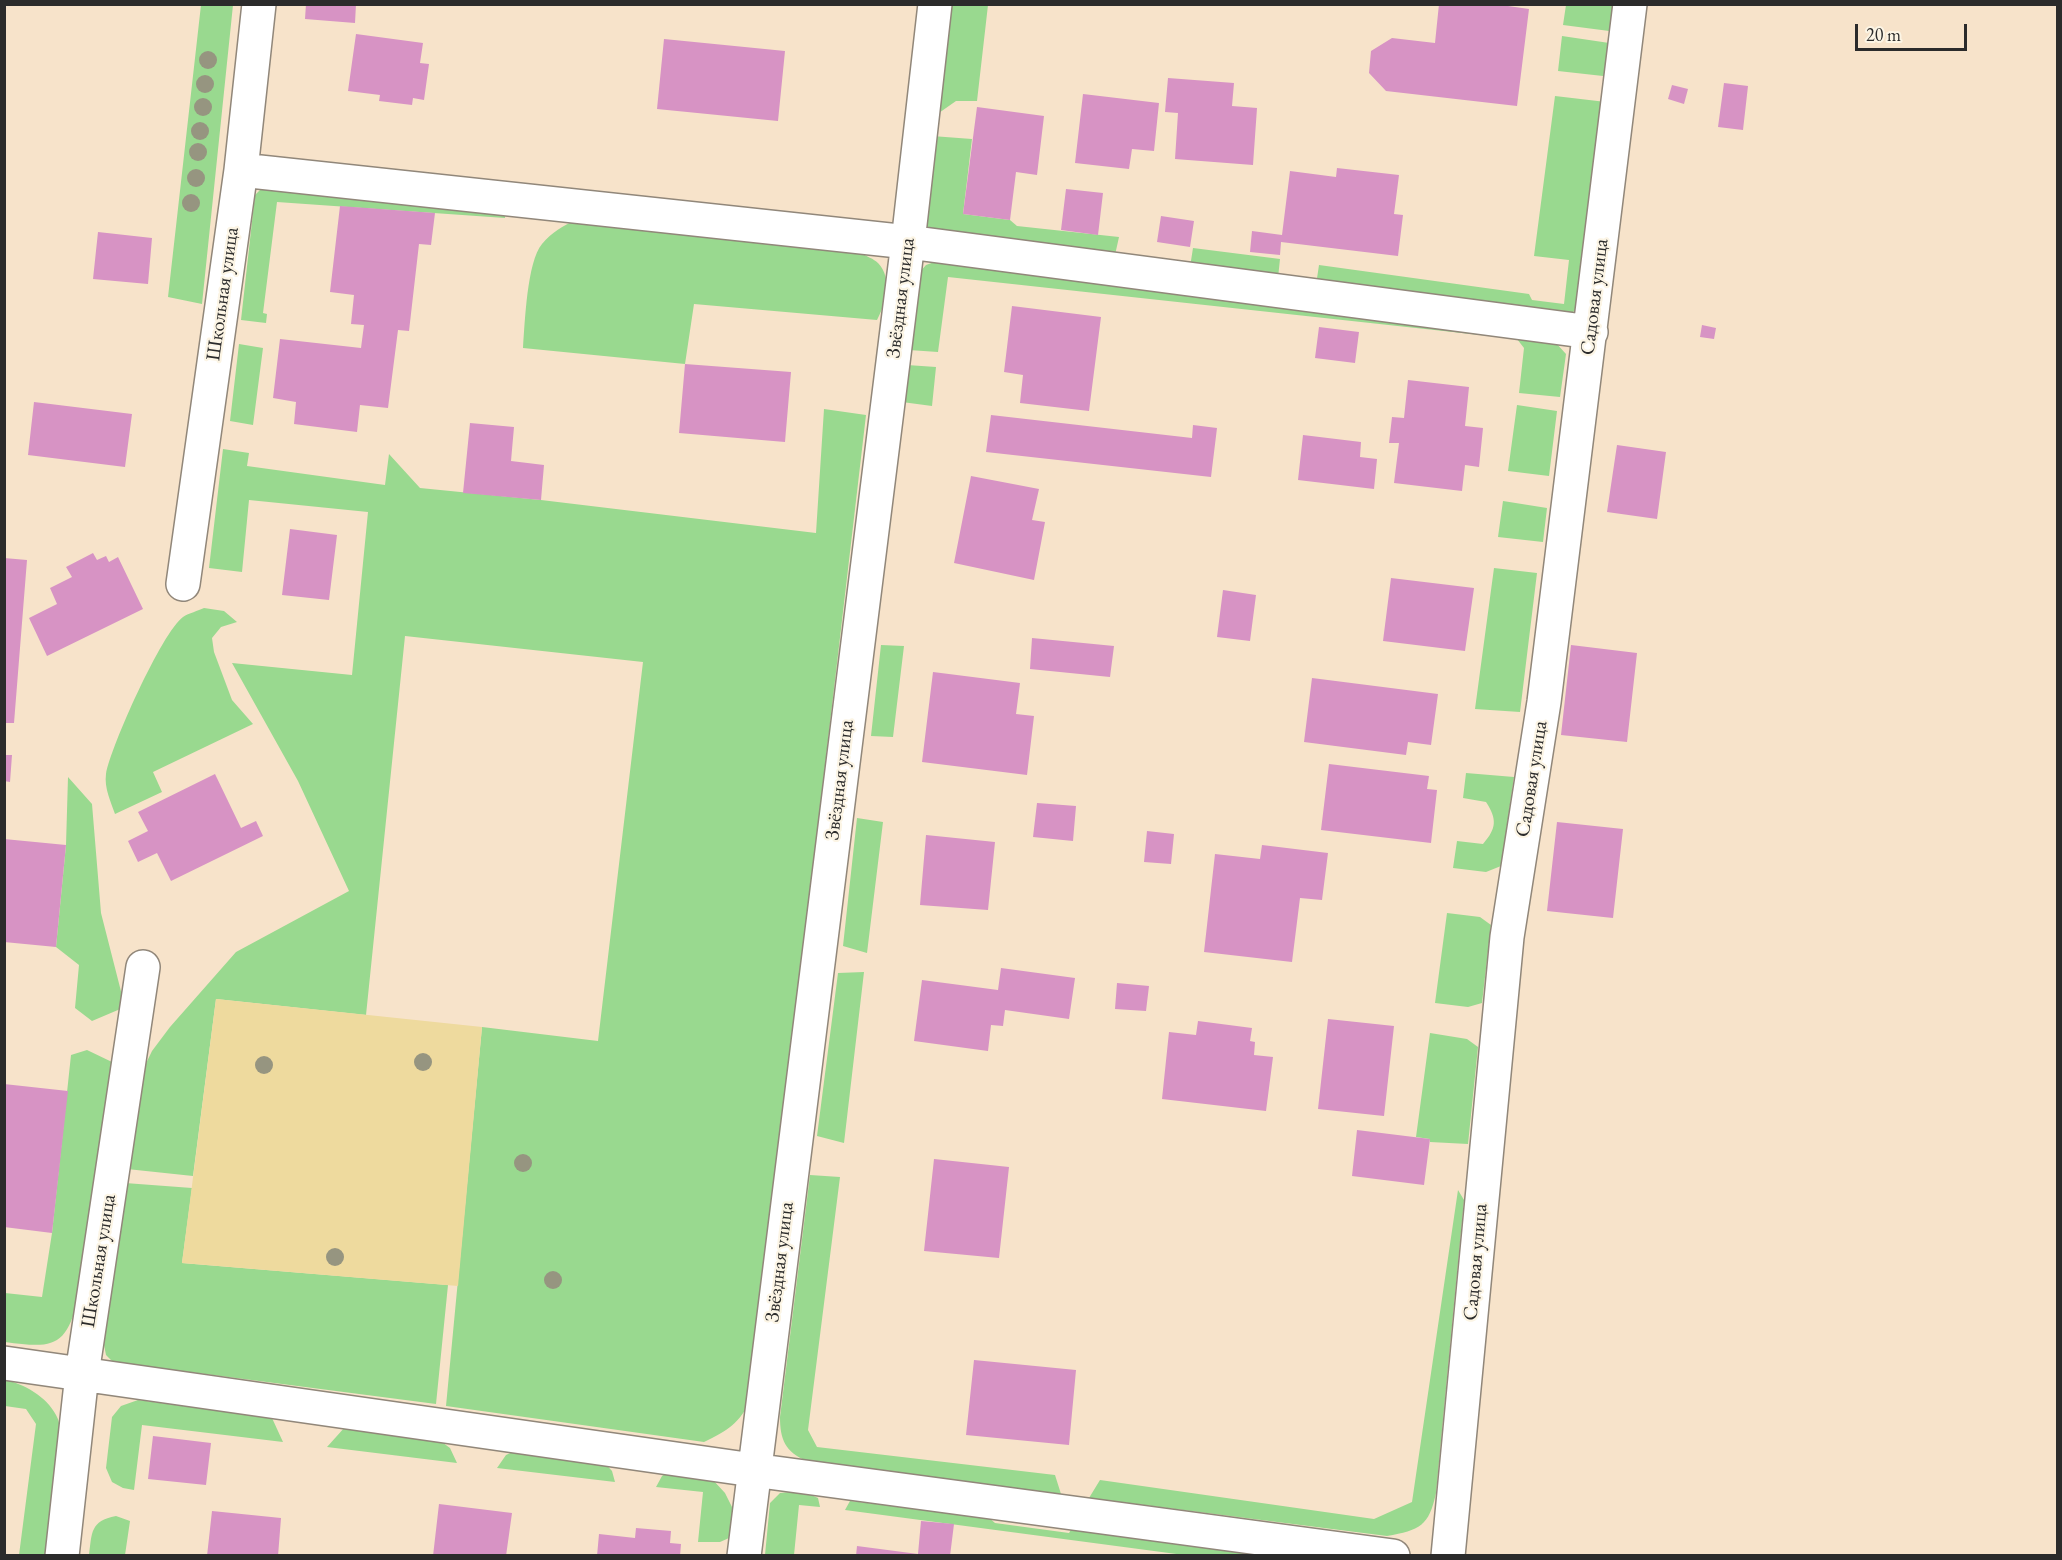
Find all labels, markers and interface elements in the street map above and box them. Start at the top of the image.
scale bar [1858,12,1970,50]
text: 20 m [1866,23,1901,46]
street label: Школьная улица [202,226,244,362]
street label: Звёздная улица [882,237,920,359]
street label: Садовая улица [1576,237,1614,357]
street label: Звёздная улица [821,719,859,841]
street label: Садовая улица [1511,719,1553,839]
street label: Школьная улица [77,1193,121,1329]
street label: Звёздная улица [761,1201,799,1323]
street label: Садовая улица [1459,1203,1493,1321]

